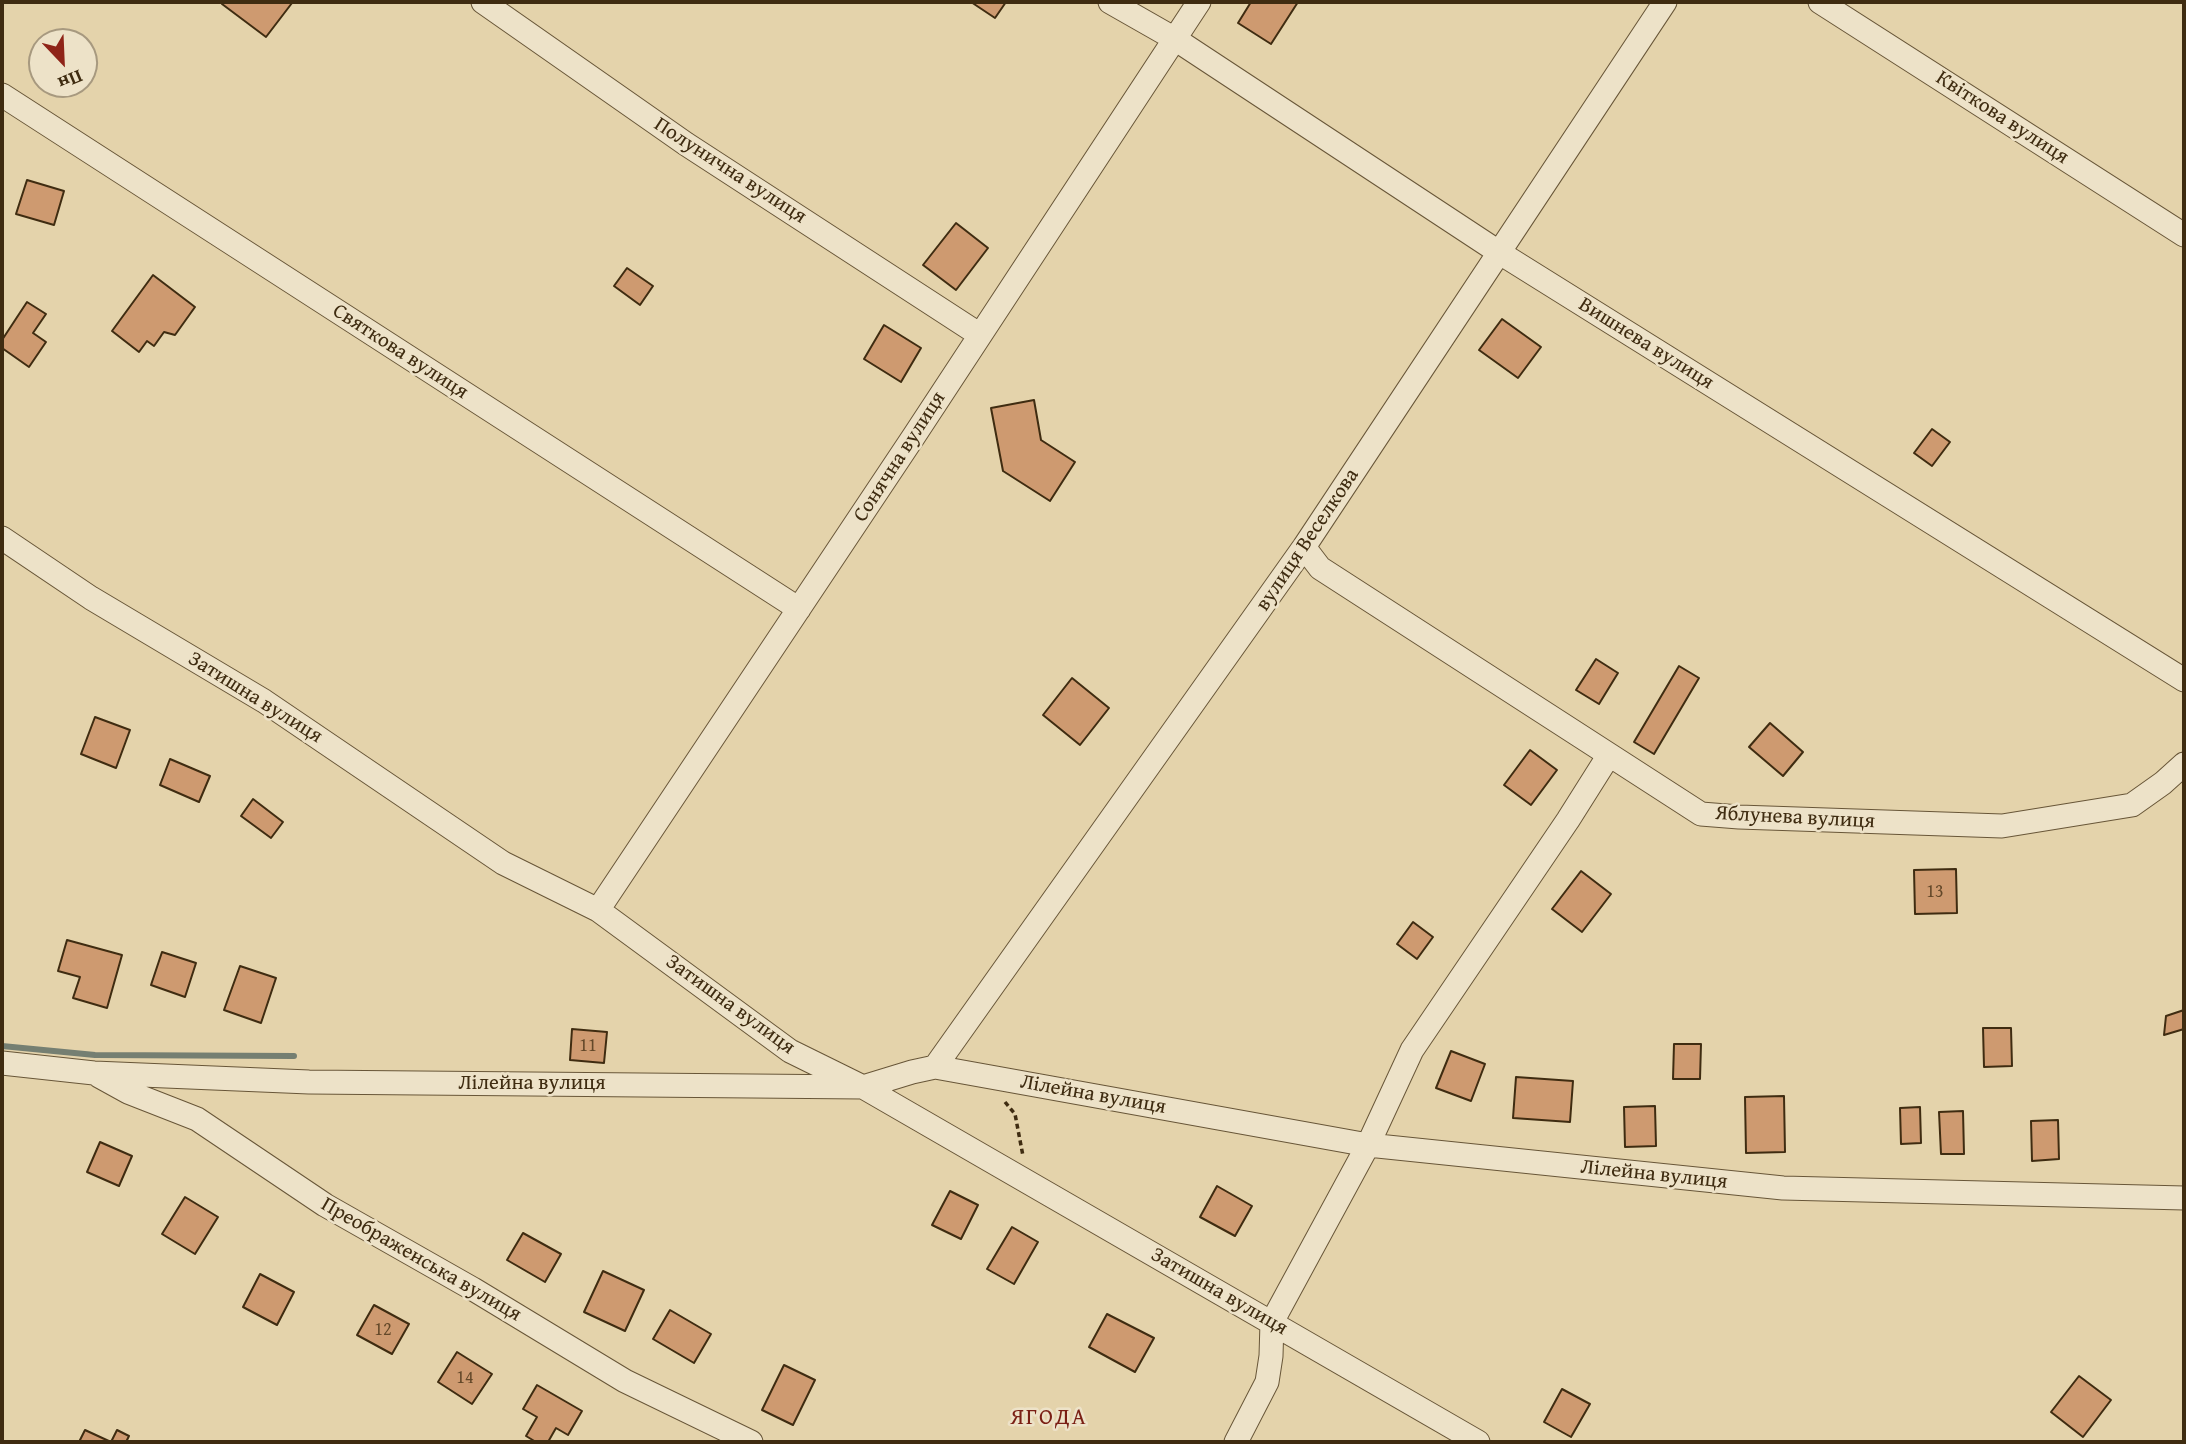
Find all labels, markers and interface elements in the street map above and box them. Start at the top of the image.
north arrow [28,28,98,98]
text: Пн [54,63,87,98]
street label: Квіткова вулиця [1931,66,2073,170]
street label: Полунична вулиця [649,112,811,230]
street label: Вишнева вулиця [1574,292,1718,396]
street label: Святкова вулиця [327,299,473,405]
street label: Сонячна вулиця [848,387,952,527]
street label: вулиця Веселкова [1251,464,1365,616]
street label: Затишна вулиця [183,647,327,749]
street label: Яблунева вулиця [1715,801,1875,835]
house number: 13 [1926,881,1944,903]
street label: Затишна вулиця [660,950,800,1060]
house number: 11 [579,1035,597,1057]
street label: Лілейна вулиця [1018,1070,1168,1120]
street label: Лілейна вулиця [458,1071,606,1097]
street label: Лілейна вулиця [1579,1155,1729,1195]
street label: Преображенська вулиця [316,1192,526,1328]
street label: Затишна вулиця [1146,1243,1292,1341]
house number: 12 [374,1319,392,1341]
house number: 14 [456,1367,474,1389]
district label: ЯГОДА [1011,1404,1087,1432]

